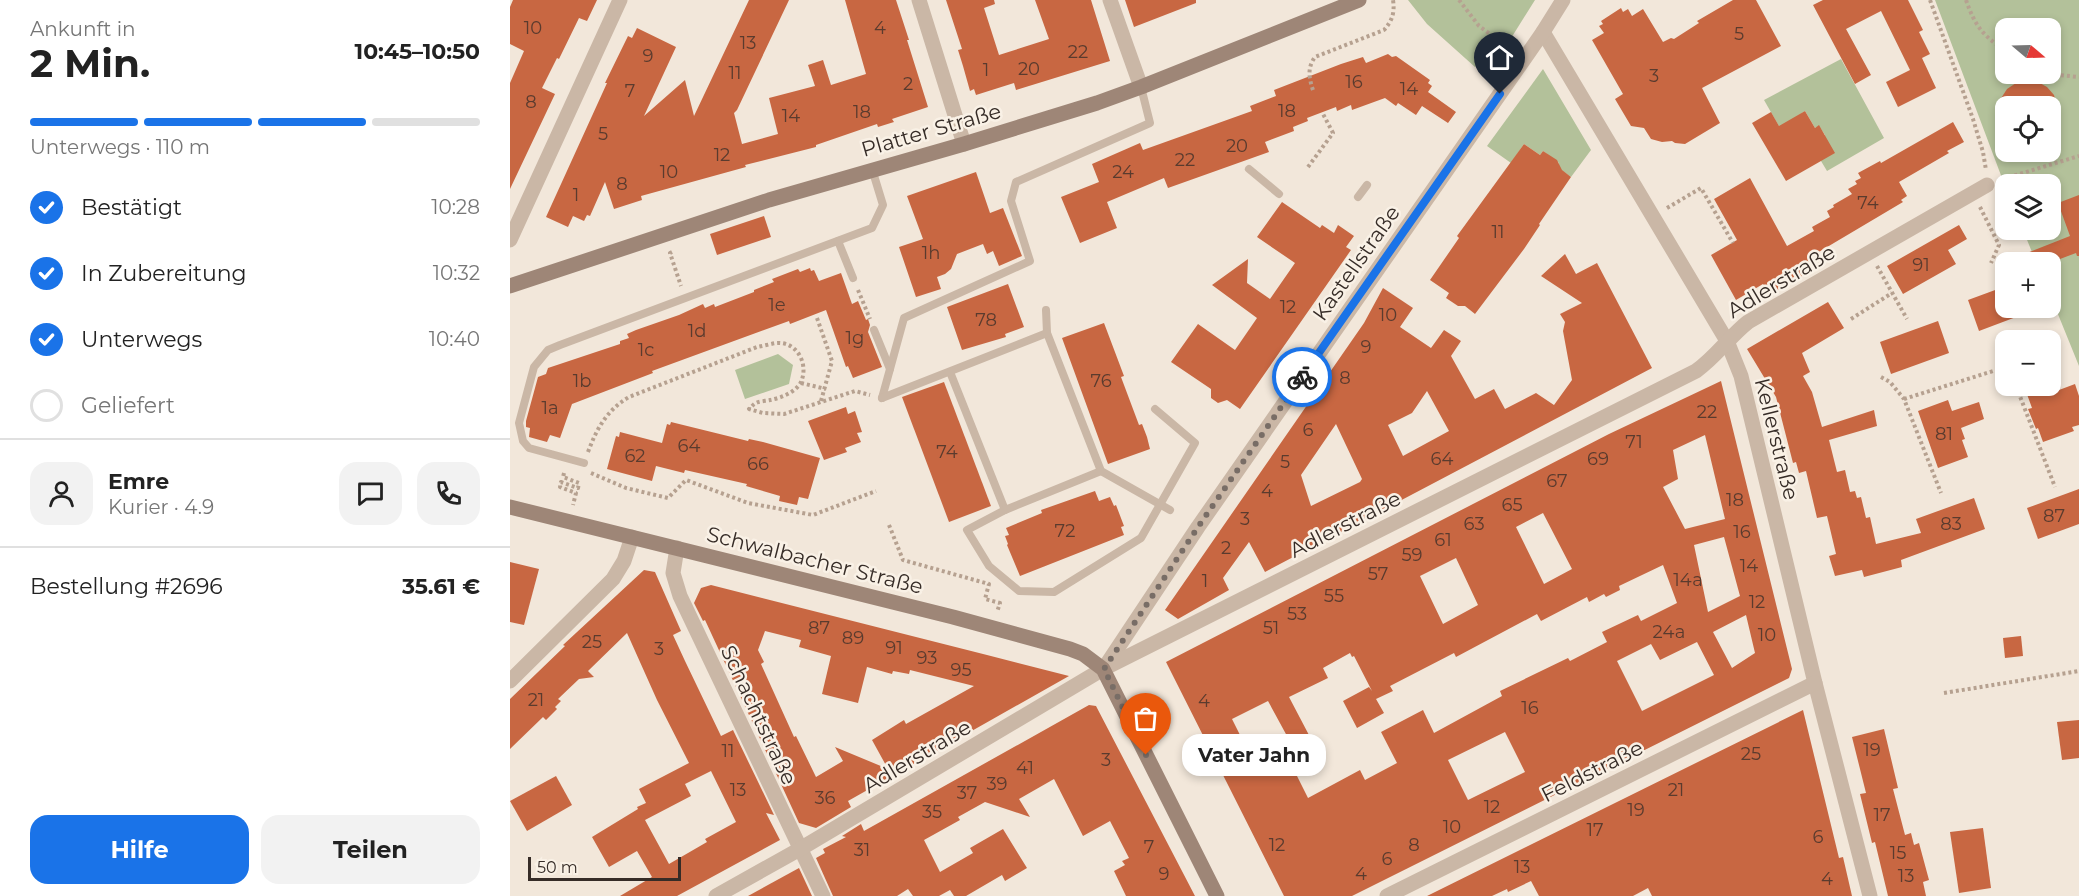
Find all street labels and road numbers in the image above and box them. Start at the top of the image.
street label: Platter Straße [858,98,1004,162]
street label: Kastellstraße [1307,201,1405,325]
street label: Adlerstraße [1723,239,1839,323]
street label: Kellerstraße [1750,375,1804,503]
street label: Adlerstraße [1285,485,1405,563]
street label: Schwalbacher Straße [704,521,926,599]
street label: Schachtstraße [716,641,802,789]
street label: Adlerstraße [859,714,975,798]
street label: Feldstraße [1537,735,1647,807]

